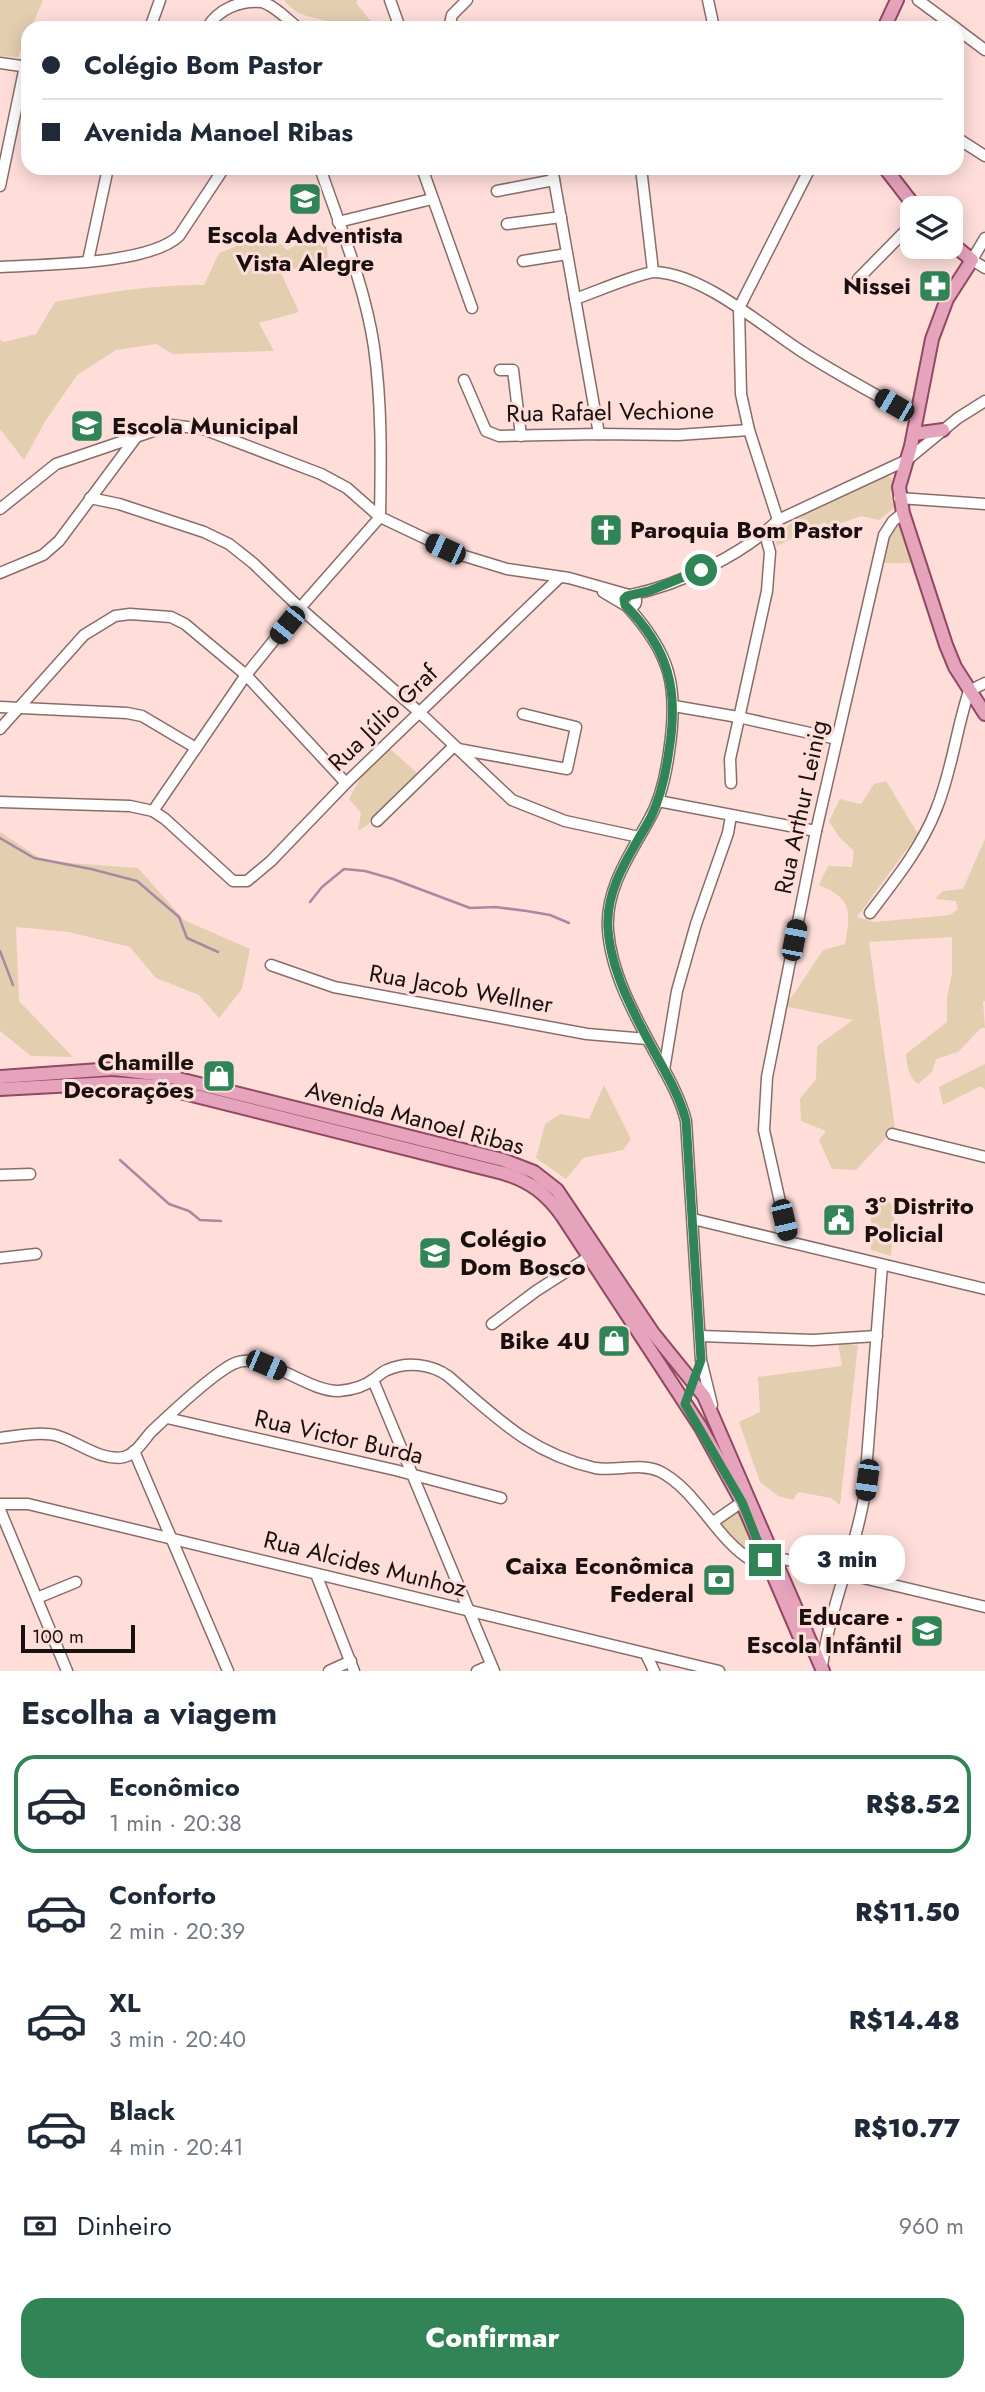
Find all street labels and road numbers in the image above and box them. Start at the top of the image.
street label: Rua Rafael Vechione [506,392,714,431]
street label: Rua Júlio Graf [320,655,446,779]
street label: Rua Arthur Leinig [765,717,836,897]
street label: Rua Jacob Wellner [366,955,556,1022]
street label: Avenida Manoel Ribas [302,1072,528,1164]
street label: Rua Victor Burda [251,1400,427,1473]
street label: Rua Alcides Munhoz [260,1521,470,1606]

